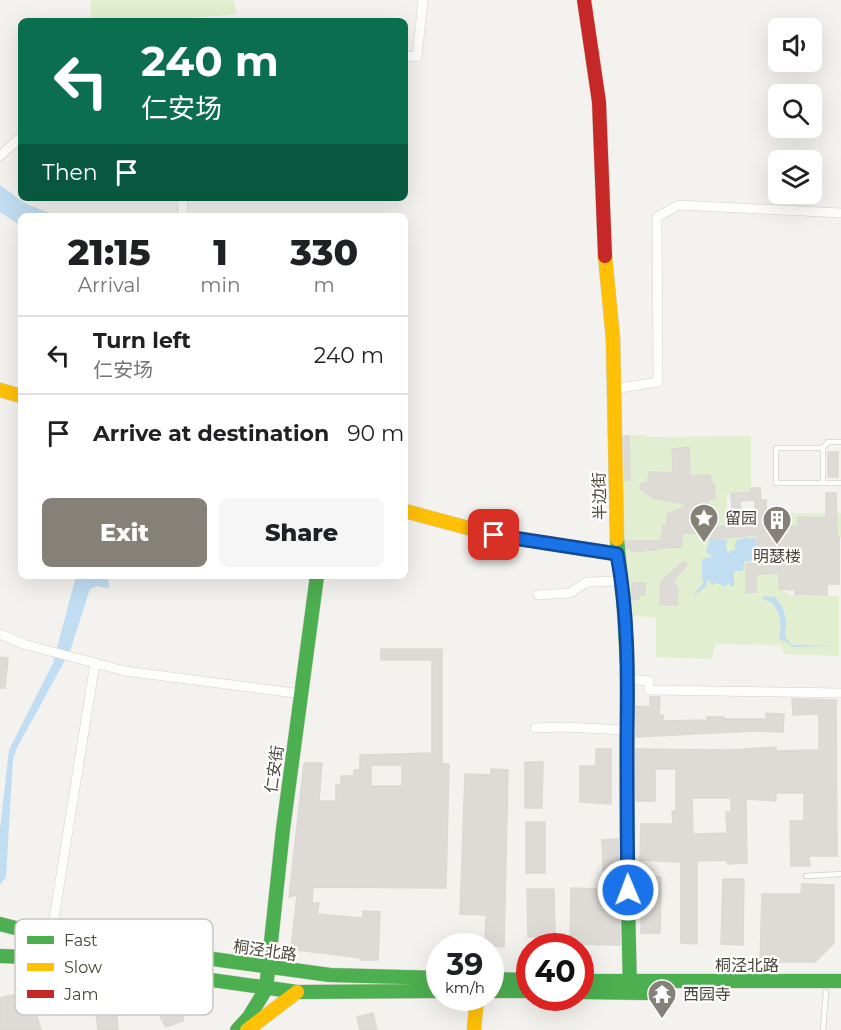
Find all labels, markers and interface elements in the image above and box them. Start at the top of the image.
map controls [768,18,822,204]
button: sound [768,18,822,72]
text: 240 m [141,35,279,87]
icon: left [42,42,120,120]
button: search [768,84,822,138]
text: 仁安场 [141,92,222,125]
button: layers [768,150,822,204]
icon: arrive [110,156,143,189]
text: Then [42,159,98,186]
text: 21:15 [68,230,151,274]
text: 1 [213,230,228,274]
text: 330 [290,230,358,274]
text: Arrival [78,273,141,297]
text: min [200,273,240,297]
text: m [314,273,335,297]
text: Turn left [93,327,191,354]
icon: left [42,339,75,372]
text: 240 m [314,342,384,369]
text: 仁安场 [93,358,153,382]
icon: arrive [42,417,75,450]
text: Arrive at destination [93,420,329,447]
text: 90 m [347,420,404,447]
street label: 半边街 [590,472,609,520]
button: Exit [42,498,207,567]
button: Share [219,498,384,567]
place icon: 留园 [688,502,720,544]
building icon: 明瑟楼 [761,504,793,546]
pin [468,509,519,560]
place label: 留园 [725,509,757,528]
icon: arrive [477,518,510,551]
place label: 明瑟楼 [753,547,801,566]
street label: 仁安街 [262,744,287,794]
position arrow [596,858,660,922]
legend [15,919,213,1015]
text: Fast [64,931,98,950]
speed limit sign: 40 [516,933,594,1011]
street label: 桐泾北路 [232,937,298,964]
text: 39 [447,946,483,983]
street label: 桐泾北路 [715,956,779,975]
text: Slow [64,958,102,977]
text: km/h [445,978,485,997]
temple icon: 西园寺 [646,978,678,1020]
text: Jam [63,985,98,1004]
place label: 西园寺 [683,985,731,1004]

